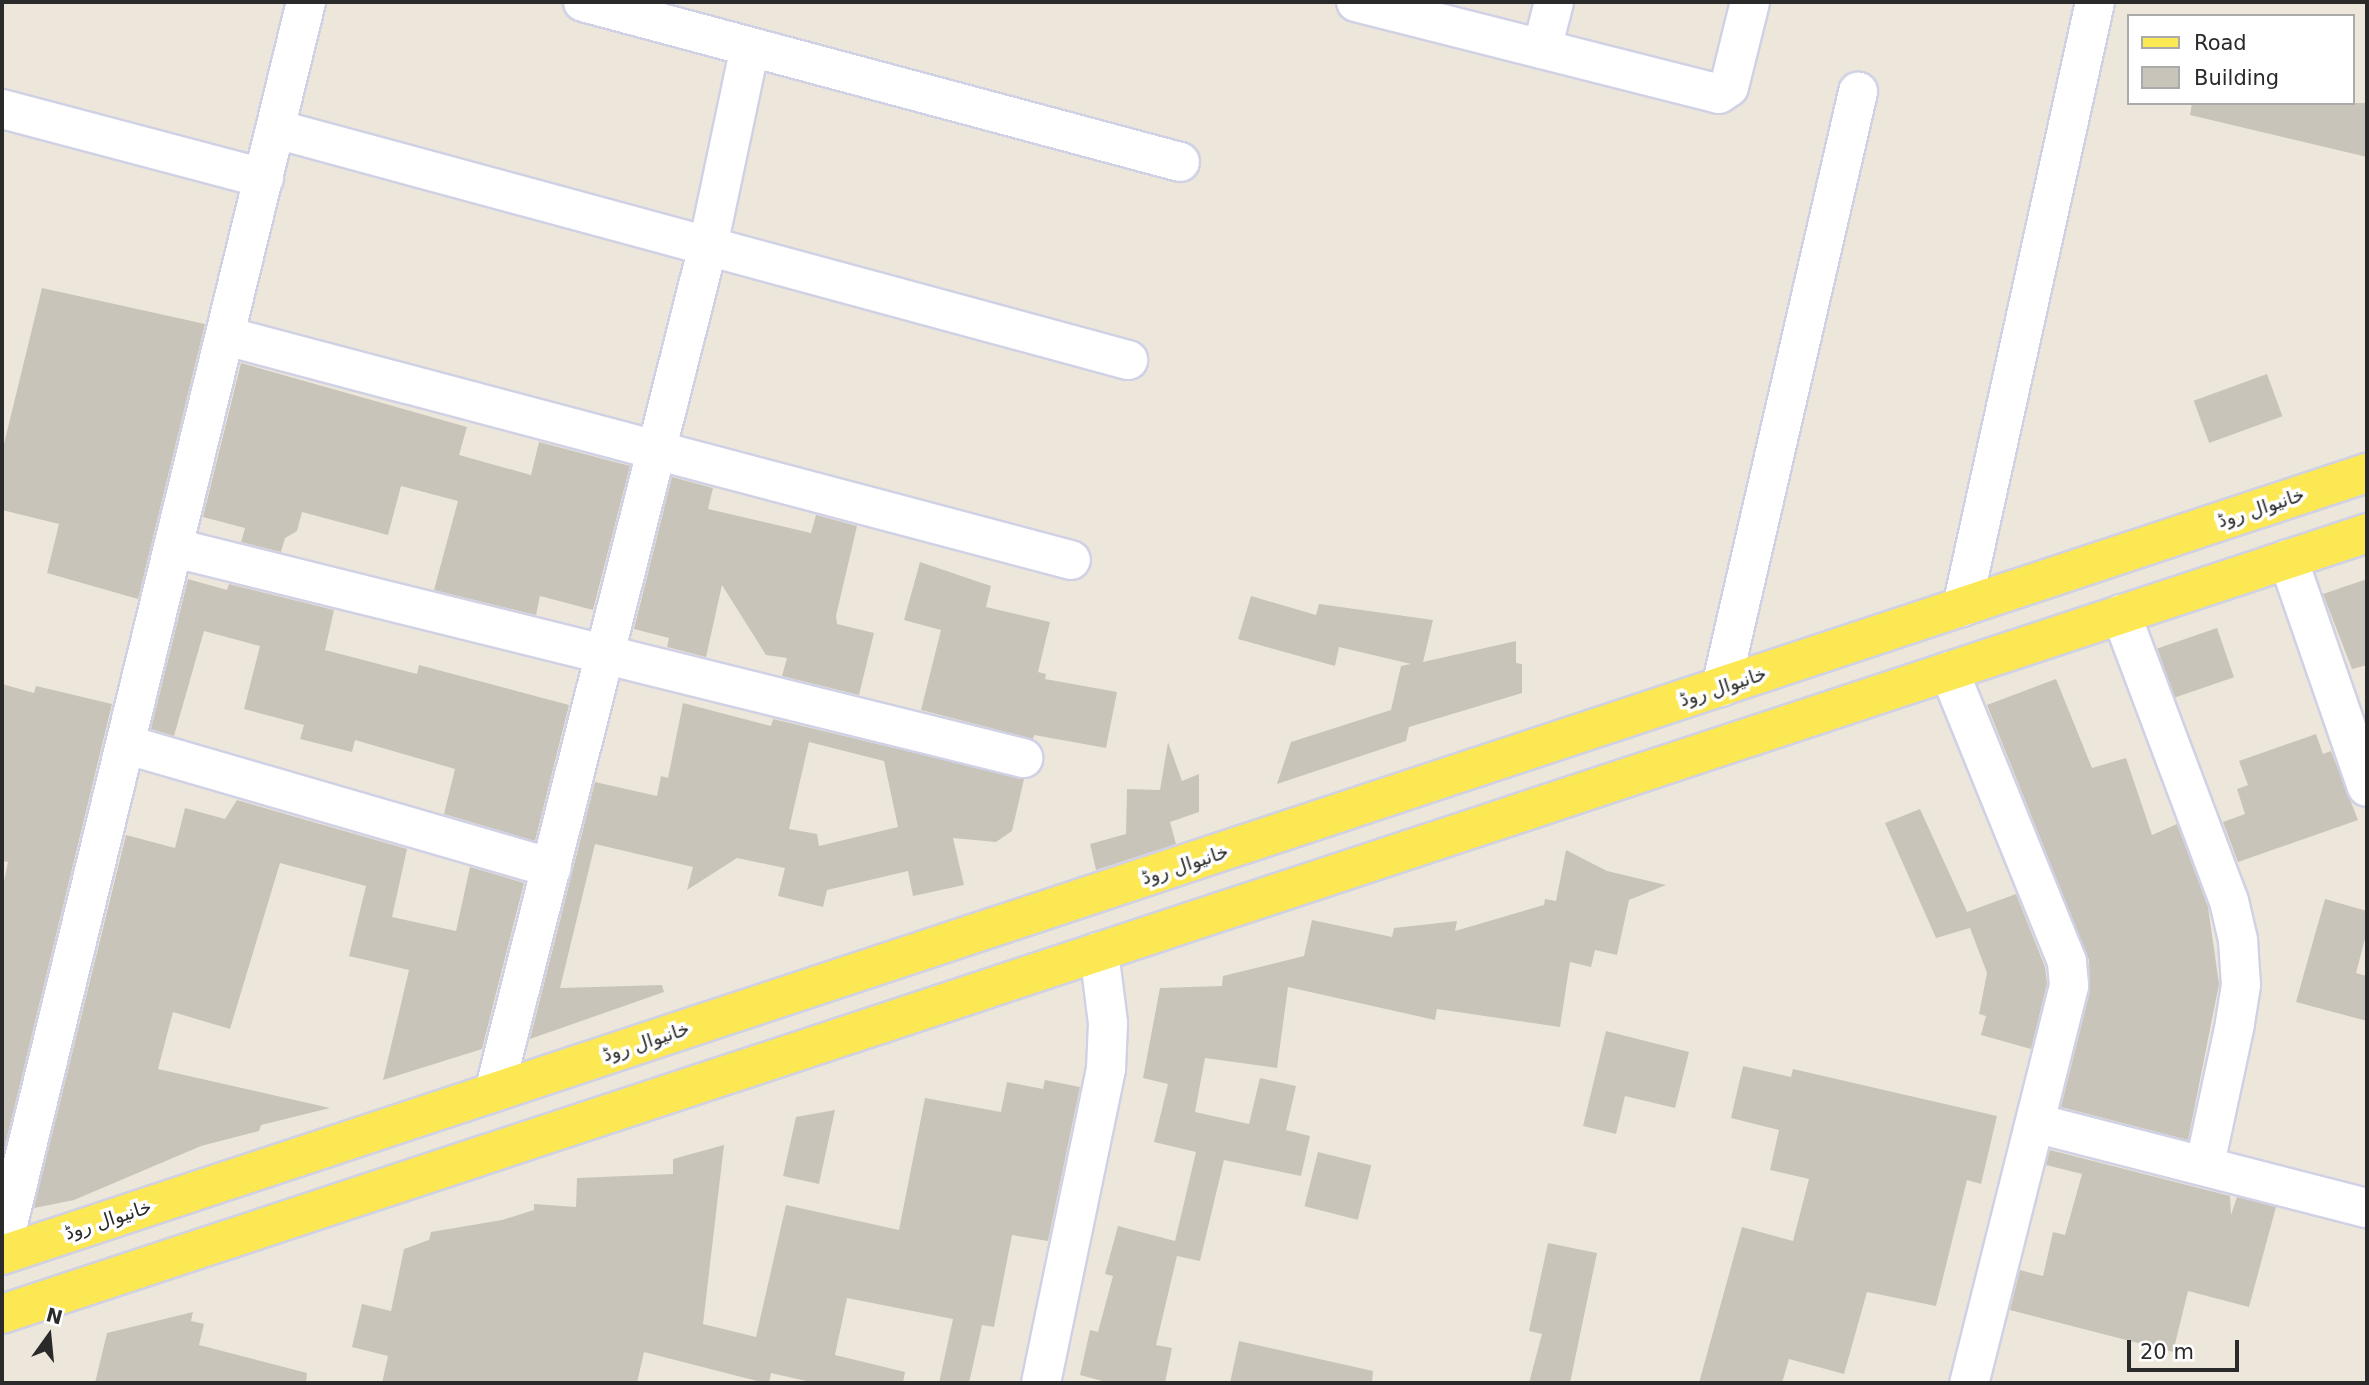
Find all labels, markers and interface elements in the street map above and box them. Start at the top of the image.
legend [2128,14,2355,105]
text: Road [2194,31,2247,55]
text: Building [2194,66,2279,90]
street label: خانیوال روڈ [2215,483,2307,533]
street label: خانیوال روڈ [1677,662,1769,712]
street label: خانیوال روڈ [1139,840,1231,890]
street label: خانیوال روڈ [600,1017,692,1067]
street label: خانیوال روڈ [62,1195,154,1245]
north arrow [14,1301,84,1371]
text: N [44,1303,65,1328]
scale bar [2131,1326,2243,1370]
text: 20 m [2140,1340,2194,1364]

